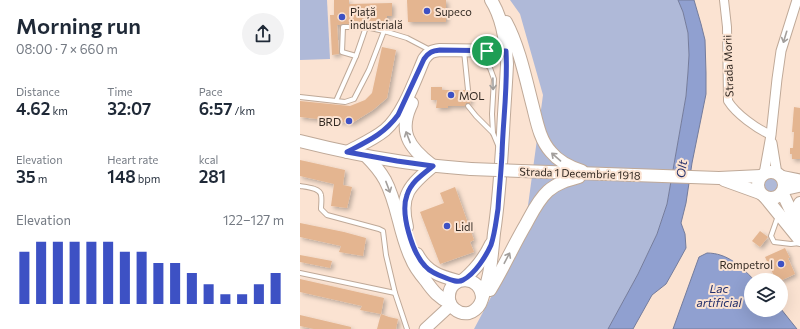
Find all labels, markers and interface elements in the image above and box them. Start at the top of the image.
place label: Piață industrială [350,5,403,31]
place label: Supeco [435,5,472,18]
marker: Supeco [422,6,432,16]
text: Morning run [16,12,141,39]
marker: Piață industrială [337,12,347,22]
button: share [242,13,284,55]
one-way arrow [781,30,788,43]
pin [470,34,504,68]
street label: Strada Morii [720,35,736,97]
icon: arrive [476,40,498,62]
text: 08:00 · 7 × 660 m [16,41,118,57]
one-way arrow [489,77,497,90]
text: Distance [16,85,60,98]
text: Time [107,85,133,98]
text: Pace [199,85,223,98]
place label: MOL [459,89,485,102]
marker: MOL [446,90,456,100]
text: 4.62 [16,98,50,119]
text: 32:07 [107,98,151,119]
text: 6:57 [199,98,233,119]
text: km [50,104,68,117]
text: /km [233,104,255,117]
place label: BRD [318,115,341,128]
marker: BRD [344,116,354,126]
one-way arrow [403,131,411,143]
one-way arrow [551,152,561,162]
text: Elevation [16,153,62,166]
text: Heart rate [107,153,158,166]
text: kcal [199,153,218,166]
water label: Olt [673,158,689,179]
street label: Strada 1 Decembrie 1918 [519,164,641,182]
text: 35 [16,166,36,187]
text: 148 [107,166,136,187]
text: 281 [199,166,226,187]
text: m [36,172,47,185]
text: bpm [136,172,160,185]
one-way arrow [385,181,393,193]
text: Elevation [16,212,71,228]
text: 122–127 m [223,212,284,228]
place label: Lidl [455,220,473,233]
marker: Lidl [442,221,452,231]
one-way arrow [504,253,511,265]
place label: Rompetrol [720,258,773,271]
marker: Rompetrol [776,259,786,269]
map controls [744,273,788,317]
button: layers [744,273,788,317]
water label: Lac artificial [696,281,743,309]

